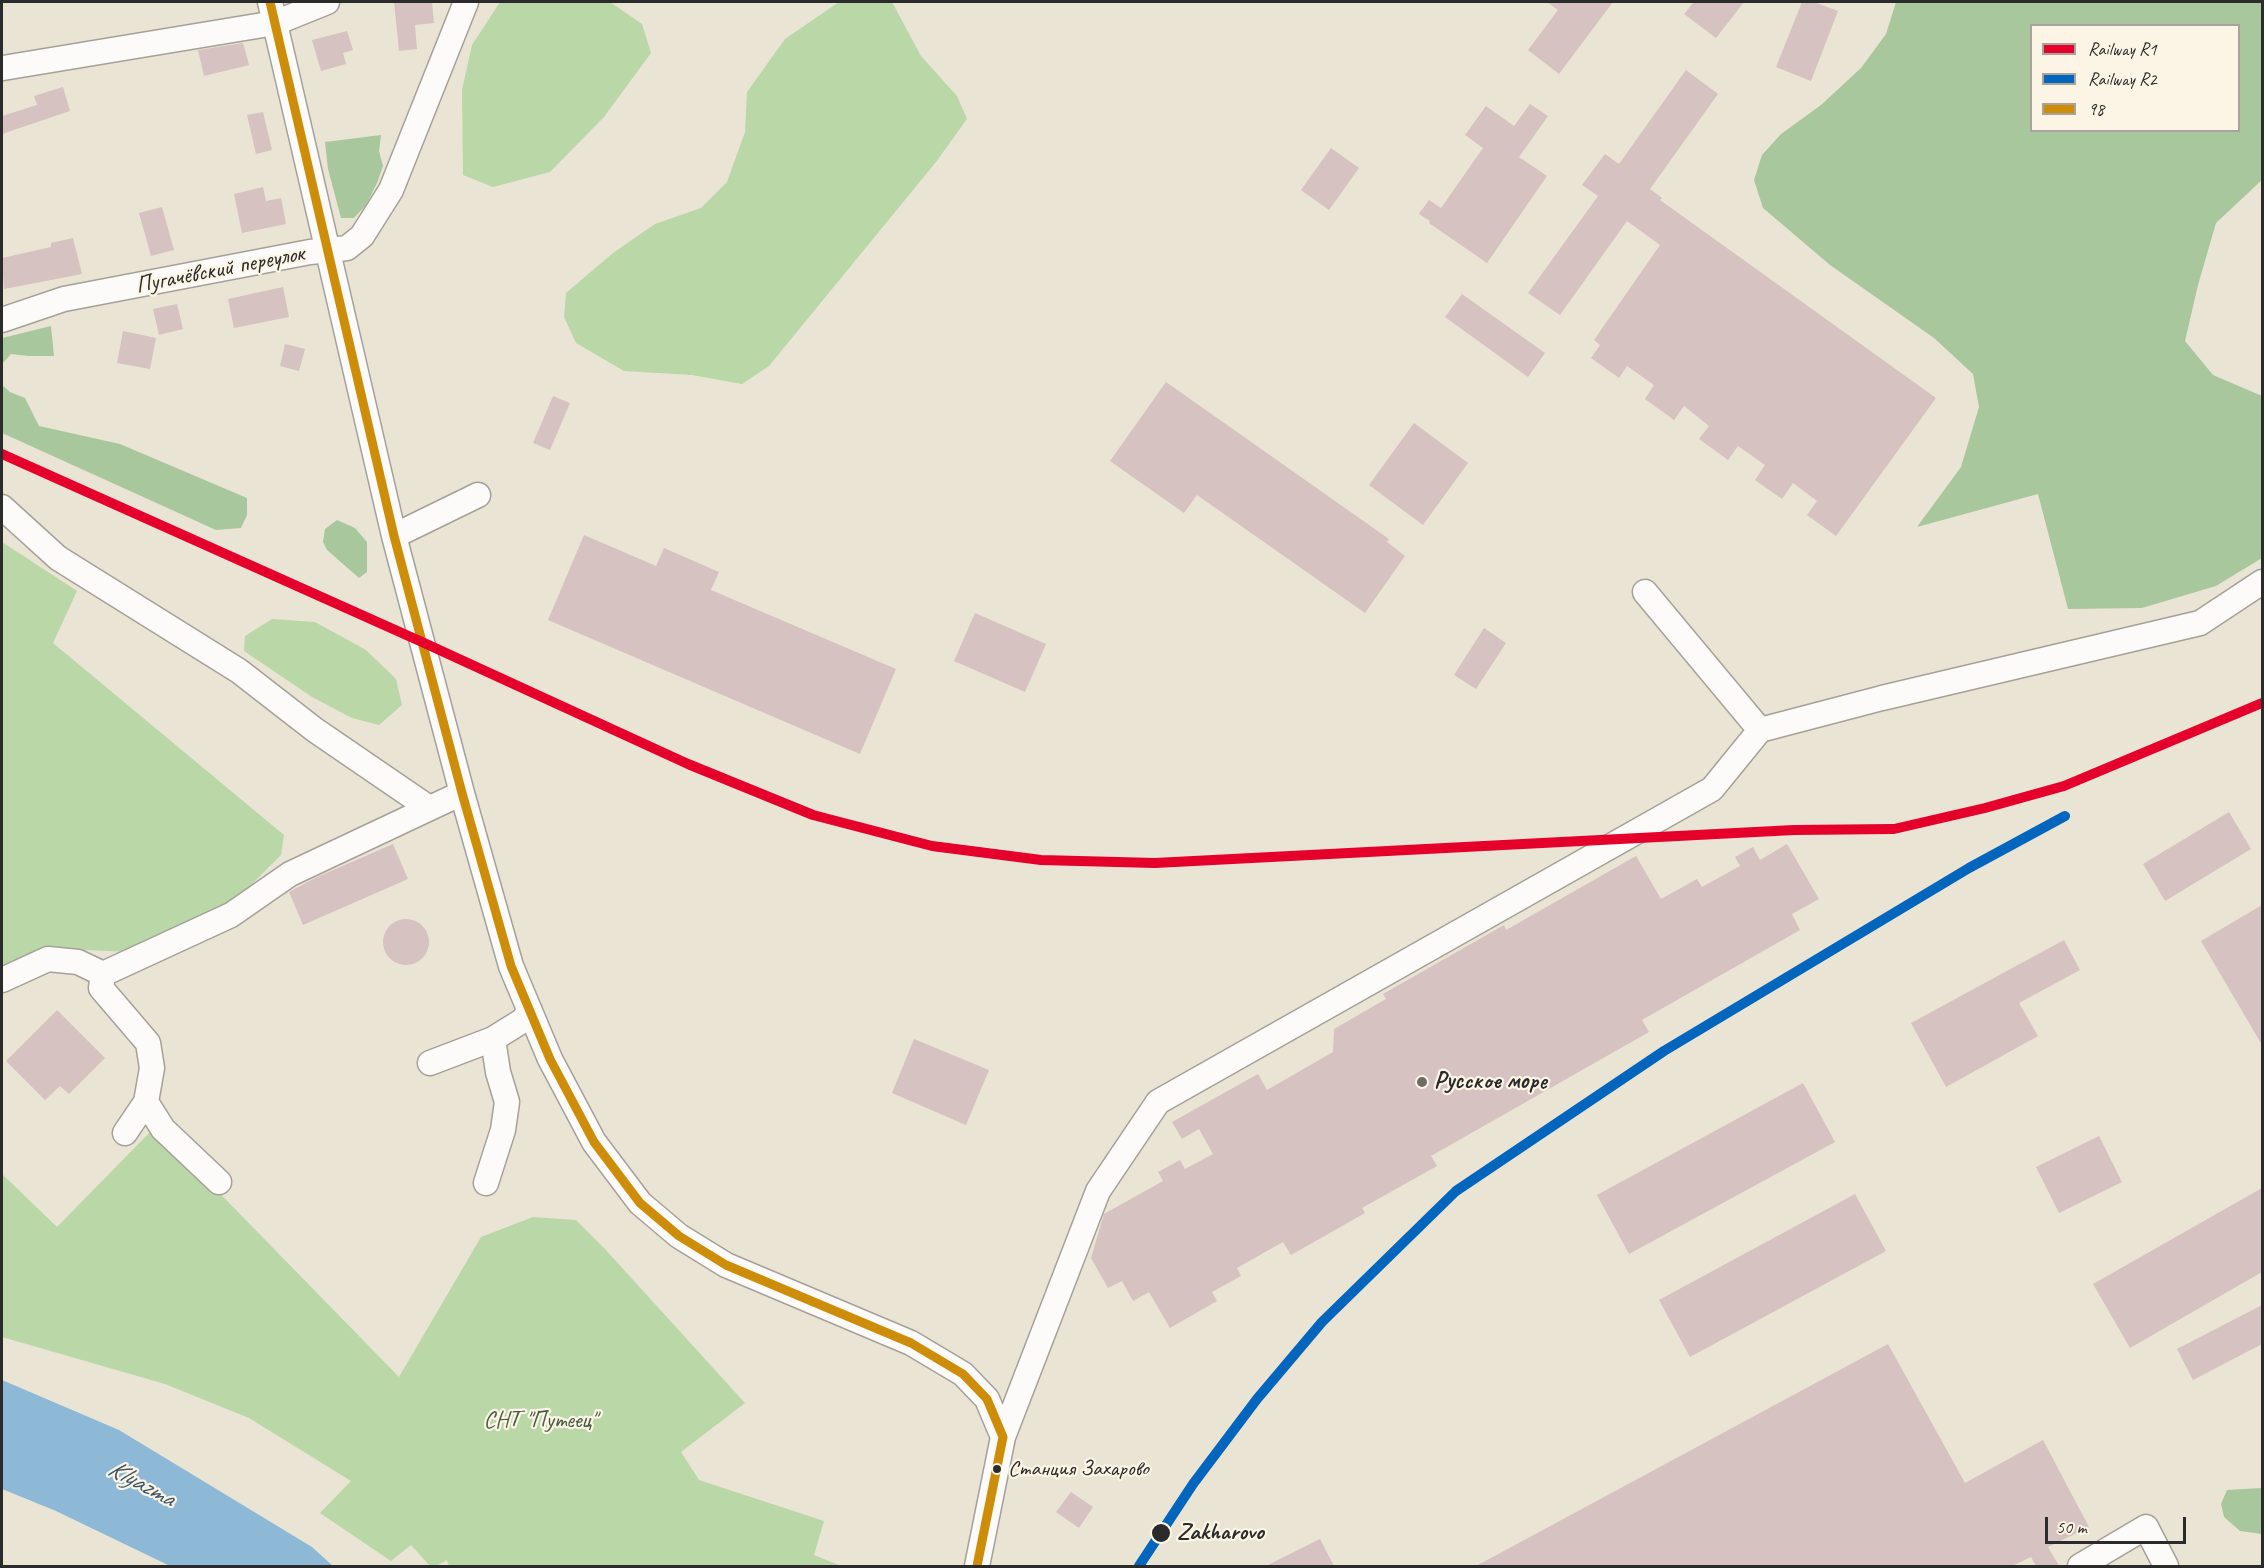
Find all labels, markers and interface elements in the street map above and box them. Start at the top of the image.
legend [2030,24,2240,132]
text: Railway R1 [2088,38,2157,60]
text: Railway R2 [2088,68,2157,90]
text: 98 [2088,98,2104,120]
street label: Пугачёвский переулок [133,240,307,300]
place label: Русское море [1434,1068,1547,1096]
marker: Русское море [1415,1075,1429,1089]
park label: СНТ "Путеец" [484,1407,596,1435]
water label: Klyazma [102,1454,180,1514]
place label: Станция Захарово [1008,1456,1149,1482]
marker: Станция Захарово [991,1463,1003,1475]
scale bar [2048,1505,2189,1543]
text: 50 m [2056,1516,2087,1538]
place label: Zakharovo [1177,1519,1264,1547]
marker: Zakharovo [1150,1522,1172,1544]

